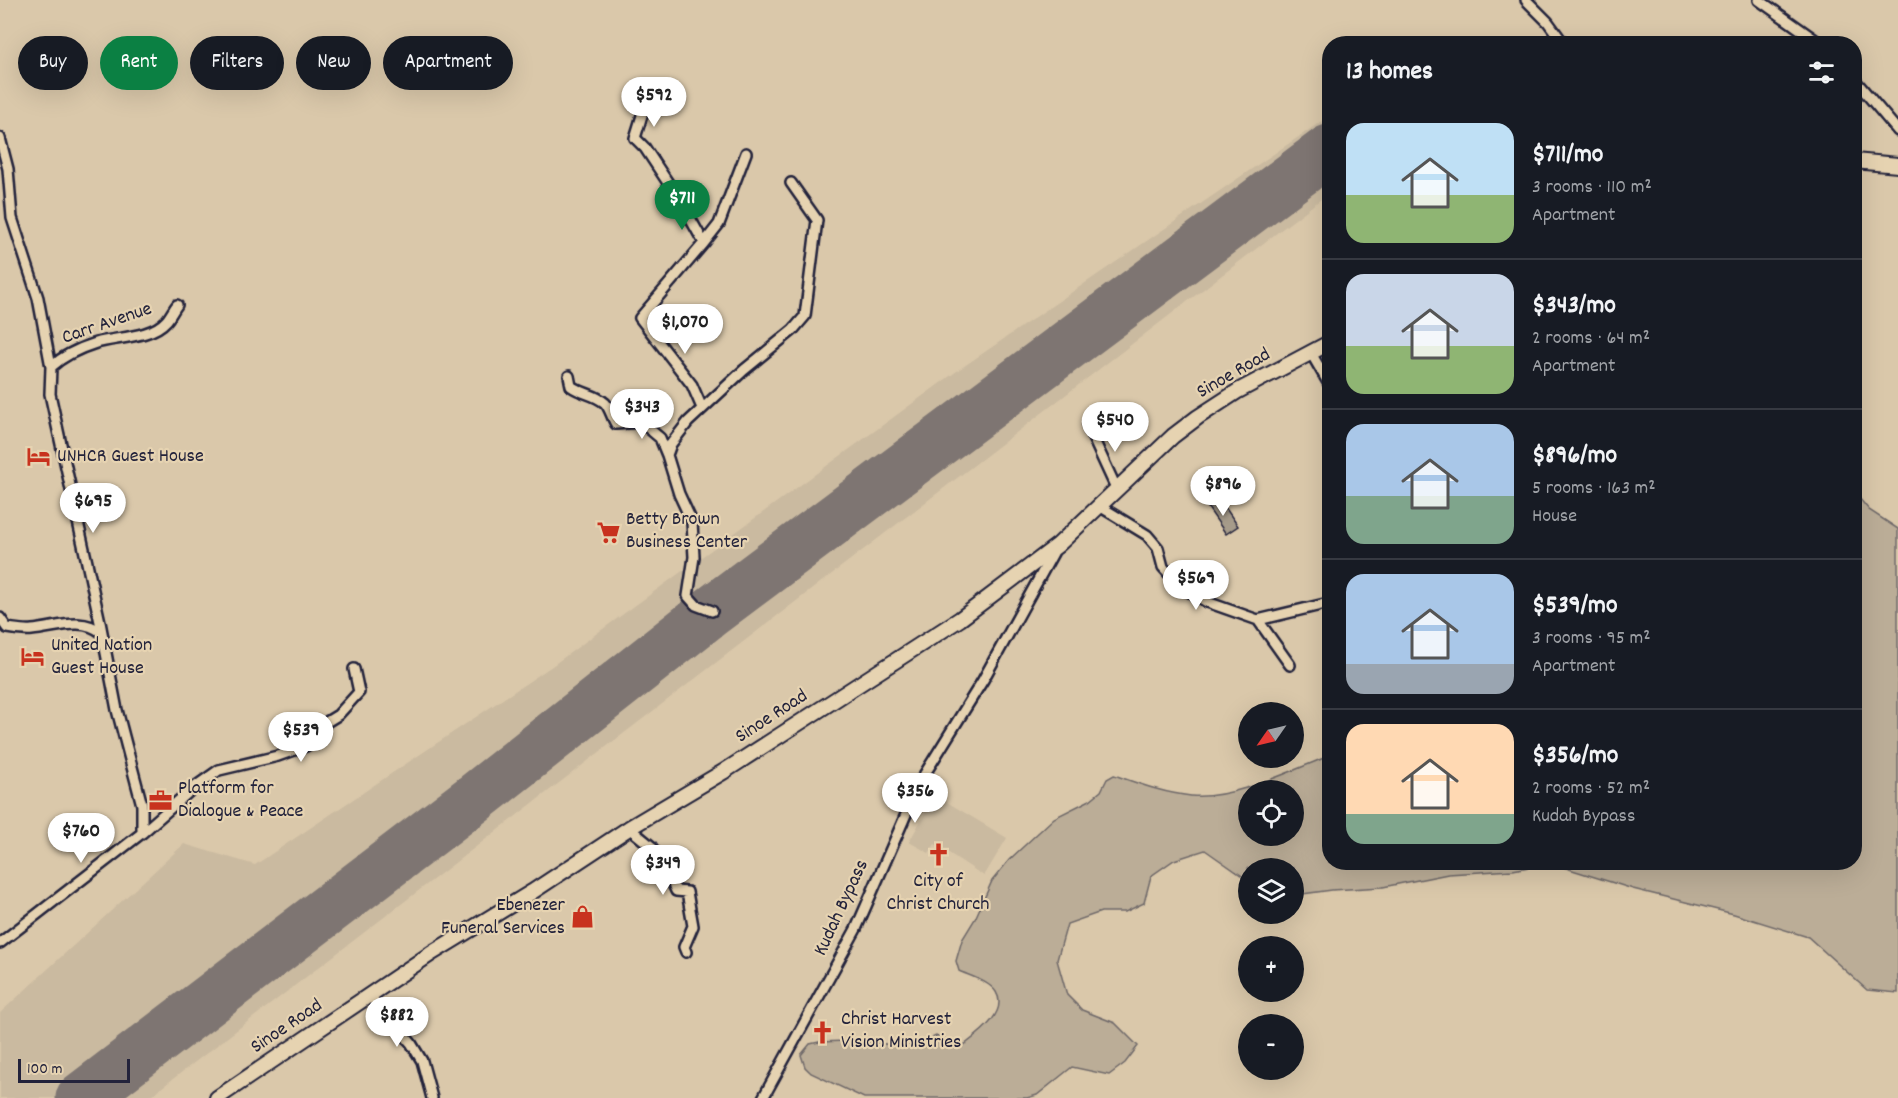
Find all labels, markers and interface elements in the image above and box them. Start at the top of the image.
chip: Buy [18,36,88,90]
chip: Rent [100,36,178,90]
chip: Filters [190,36,284,90]
chip: New [296,36,371,90]
chip: Apartment [383,36,513,90]
text: 13 homes [1346,54,1433,91]
icon: filters [1805,56,1838,89]
pin: $592 [618,77,690,128]
text: $592 [635,82,673,110]
text: $711/mo [1532,137,1603,174]
icon: home [1394,147,1466,219]
text: 3 rooms · 110 m² [1532,174,1652,202]
pin: $711 [646,180,718,231]
text: $711 [669,185,695,213]
text: Apartment [1532,202,1615,230]
text: $343/mo [1532,288,1616,325]
street label: Carr Avenue [58,295,156,352]
icon: home [1394,298,1466,370]
pin: $1,070 [636,304,734,355]
text: $1,070 [661,309,709,337]
text: 2 rooms · 64 m² [1532,325,1650,353]
street label: Sinoe Road [1192,342,1276,406]
text: Apartment [1532,353,1615,381]
pin: $343 [606,389,678,440]
text: $343 [624,394,660,422]
pin: $540 [1079,402,1151,453]
text: $540 [1096,407,1134,435]
text: $896/mo [1532,438,1617,475]
place label: UNHCR Guest House [57,443,204,471]
hotel icon: UNHCR Guest House [26,444,52,470]
icon: home [1394,448,1466,520]
pin: $896 [1187,466,1259,517]
text: $896 [1204,471,1242,499]
text: 5 rooms · 163 m² [1532,475,1656,503]
pin: $695 [57,483,129,534]
text: $695 [74,488,112,516]
text: House [1532,503,1577,531]
place label: Betty Brown Business Center [626,506,748,557]
supermarket icon: Betty Brown Business Center [595,519,621,545]
pin: $569 [1160,560,1232,611]
text: $569 [1177,565,1215,593]
text: $539/mo [1532,588,1618,625]
icon: home [1394,598,1466,670]
text: 3 rooms · 95 m² [1532,625,1651,653]
place label: United Nation Guest House [51,632,152,683]
hotel icon: United Nation Guest House [20,644,46,670]
text: Apartment [1532,653,1615,681]
street label: Sinoe Road [730,683,814,751]
north arrow [1238,702,1304,768]
map controls [1238,702,1304,1080]
pin: $539 [265,712,337,763]
text: $539 [282,717,320,745]
text: $356/mo [1532,738,1618,775]
icon: home [1394,748,1466,820]
pin: $356 [879,773,951,824]
place label: Platform for Dialogue & Peace [178,775,303,826]
text: 2 rooms · 52 m² [1532,775,1650,803]
text: $356 [896,778,934,806]
button: locate [1238,780,1304,846]
office icon: Platform for Dialogue & Peace [147,787,173,813]
text: Kudah Bypass [1532,803,1635,831]
pin: $760 [45,813,117,864]
text: $760 [62,818,100,846]
church icon: City of Christ Church [925,842,951,868]
pin: $349 [627,845,699,896]
text: $349 [645,850,681,878]
street label: Kudah Bypass [807,855,877,961]
button: layers [1238,858,1304,924]
place label: City of Christ Church [887,868,989,919]
place label: Ebenezer Funeral Services [441,892,566,943]
shop icon: Ebenezer Funeral Services [570,904,596,930]
button: + [1238,936,1304,1002]
street label: Sinoe Road [245,993,329,1061]
pin: $882 [361,997,433,1048]
text: $882 [380,1002,414,1030]
place label: Christ Harvest Vision Ministries [841,1006,961,1057]
button: − [1238,1014,1304,1080]
church icon: Christ Harvest Vision Ministries [810,1019,836,1045]
scale bar [18,1056,130,1084]
text: 100 m [27,1058,63,1081]

